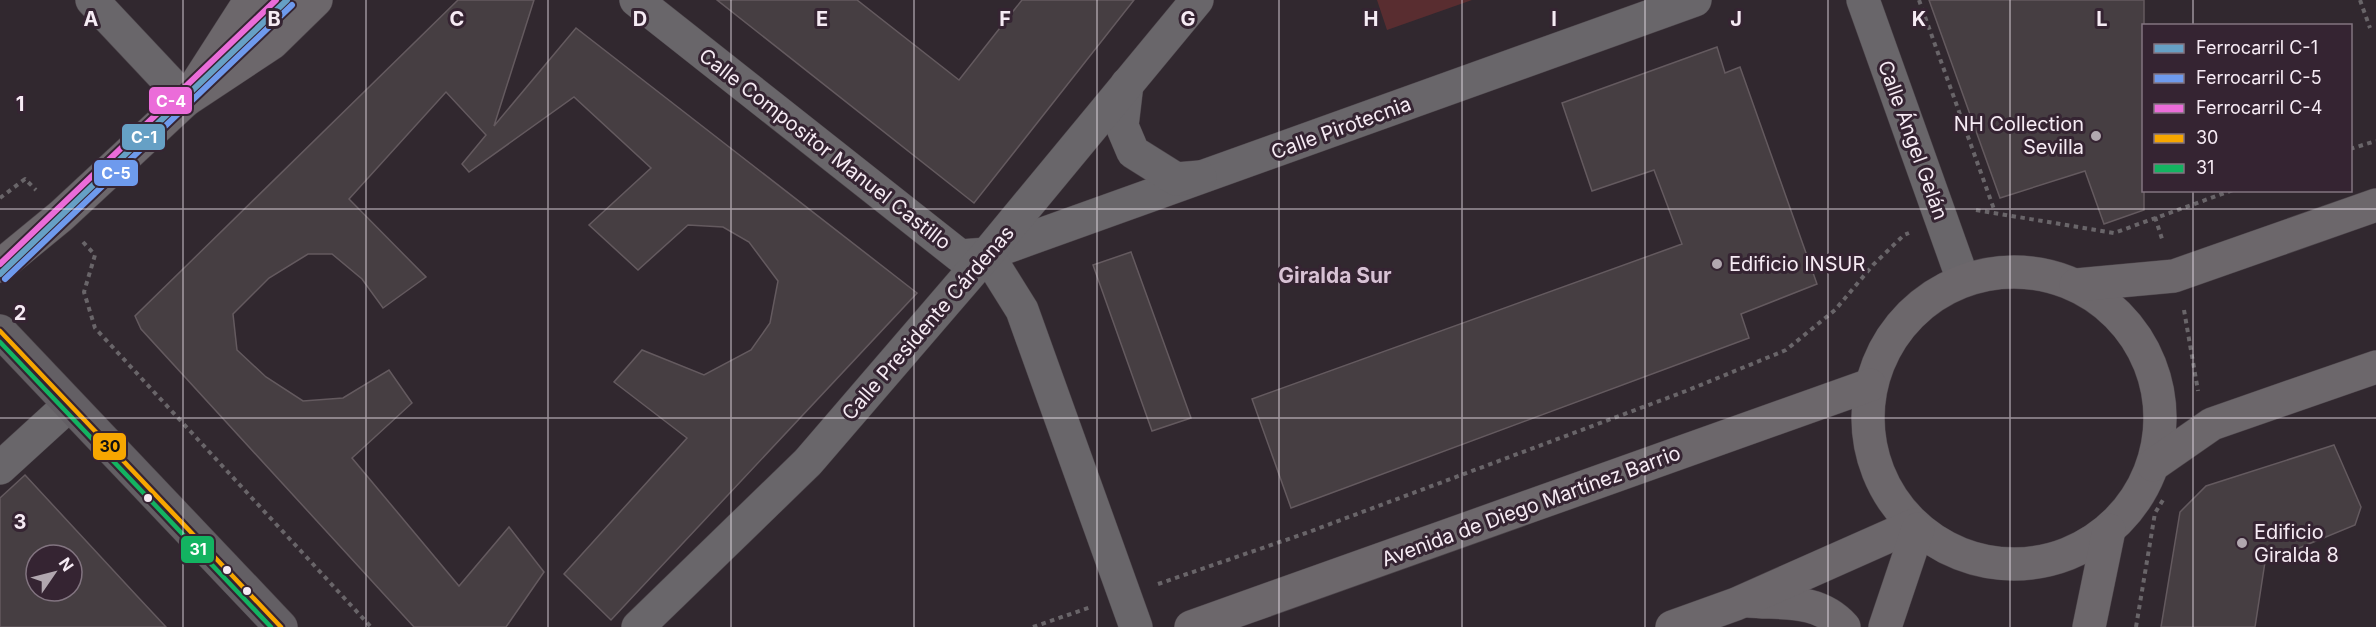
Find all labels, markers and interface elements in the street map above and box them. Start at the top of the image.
text: A [84,7,99,31]
text: B [267,7,281,31]
text: C [450,7,464,31]
text: D [633,7,647,31]
text: E [816,7,828,31]
text: F [999,7,1011,31]
text: G [1180,7,1196,31]
text: H [1364,7,1378,31]
text: I [1551,7,1557,31]
text: J [1730,7,1742,31]
text: K [1912,7,1926,31]
text: L [2096,7,2108,31]
legend [2142,24,2352,192]
text: Ferrocarril C-1 [2196,37,2318,58]
street label: Calle Compositor Manuel Castillo [694,43,956,255]
street label: Calle Ángel Gelán [1873,57,1954,223]
text: Ferrocarril C-5 [2196,67,2322,88]
line badge: C-4 [148,86,193,115]
text: C-4 [156,91,186,111]
text: 1 [16,92,24,116]
street label: Calle Pirotecnia [1268,92,1414,164]
text: Ferrocarril C-4 [2196,97,2322,118]
place label: NH Collection Sevilla [1954,112,2084,159]
line badge: C-1 [121,123,166,151]
text: C-1 [131,127,157,147]
text: 30 [2196,127,2218,148]
marker: NH Collection Sevilla [2089,129,2103,143]
text: 31 [2196,157,2214,178]
line badge: C-5 [93,159,139,187]
text: C-5 [101,163,131,183]
street label: Calle Presidente Cárdenas [837,221,1019,425]
place label: Edificio INSUR [1729,252,1865,276]
marker: Edificio INSUR [1710,257,1724,271]
district label: Giralda Sur [1278,263,1392,288]
text: 2 [14,301,26,325]
line badge: 30 [92,432,127,461]
text: 30 [99,436,121,456]
street label: Avenida de Diego Martínez Barrio [1378,441,1684,571]
unlabelled marker [142,492,154,504]
text: 3 [14,510,26,534]
place label: Edificio Giralda 8 [2254,520,2339,567]
line badge: 31 [180,535,215,564]
marker: Edificio Giralda 8 [2235,536,2249,550]
text: 31 [189,539,207,559]
north arrow [24,543,84,603]
text: N [55,554,78,575]
unlabelled marker [221,564,233,576]
unlabelled marker [241,585,253,597]

